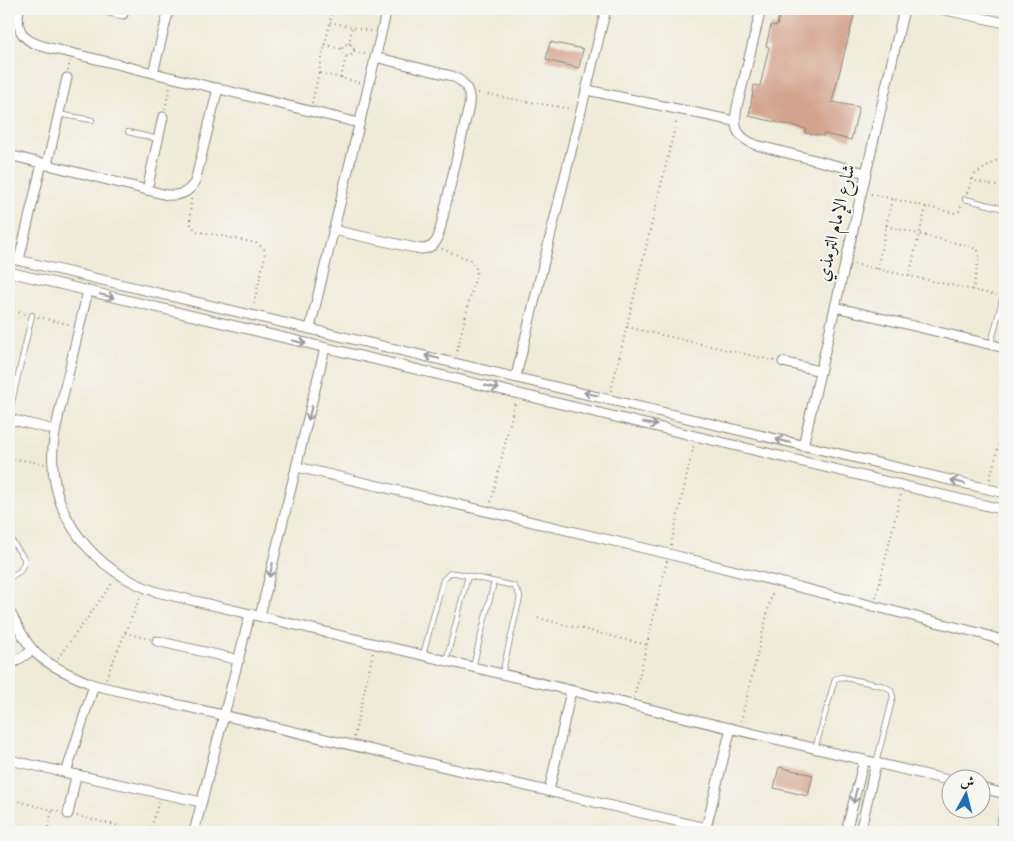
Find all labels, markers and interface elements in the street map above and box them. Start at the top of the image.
street label: شارع الإمام الترمذي [811,162,865,284]
one-way arrow [99,292,115,301]
one-way arrow [291,338,307,347]
one-way arrow [425,352,441,361]
one-way arrow [483,383,499,392]
one-way arrow [583,389,599,398]
one-way arrow [305,404,314,420]
one-way arrow [641,420,657,429]
one-way arrow [775,436,791,445]
one-way arrow [950,477,966,486]
one-way arrow [266,562,275,578]
north arrow [942,768,992,818]
text: ش [959,772,976,793]
one-way arrow [850,788,859,804]

